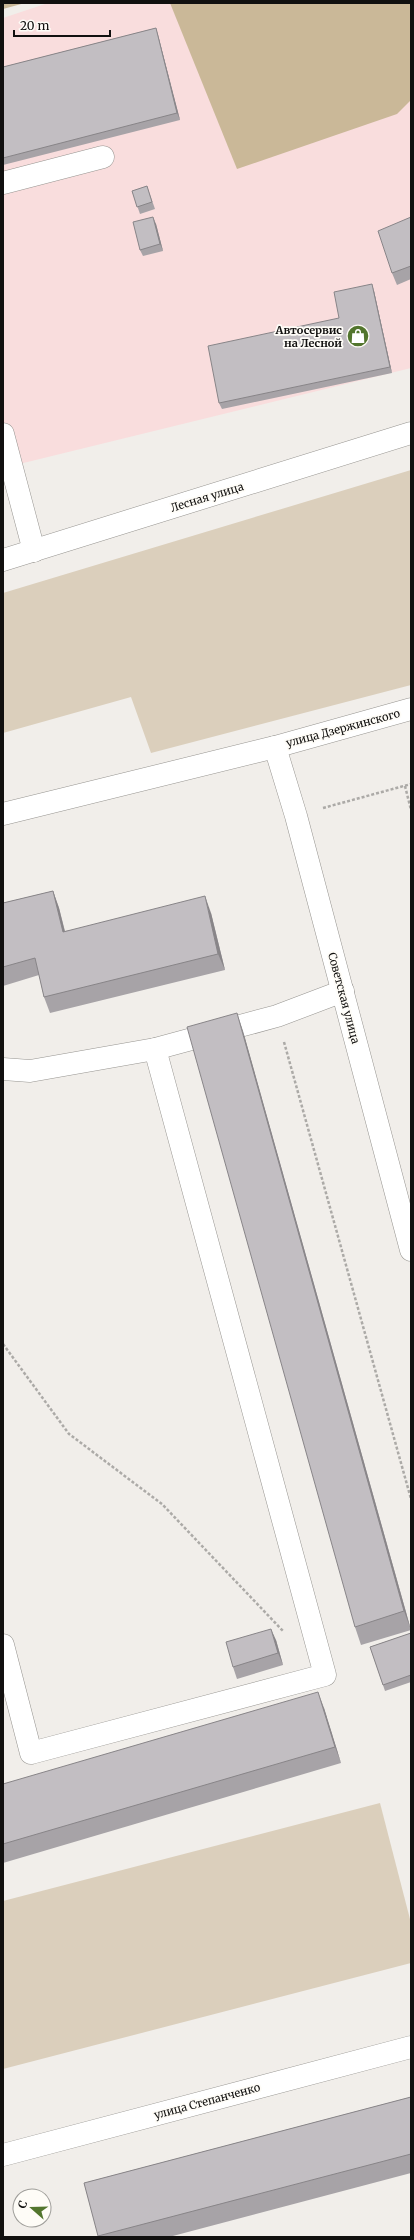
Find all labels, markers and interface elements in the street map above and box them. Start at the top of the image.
scale bar [14,12,110,38]
text: 20 m [20,18,49,33]
place label: Автосервис на Лесной [275,323,342,350]
shop icon: Автосервис на Лесной [345,323,371,349]
street label: Лесная улица [169,479,245,515]
street label: улица Дзержинского [284,706,402,750]
street label: Советская улица [325,951,363,1045]
street label: улица Степанченко [152,2080,262,2122]
north arrow [12,2188,52,2228]
text: С [15,2199,30,2210]

